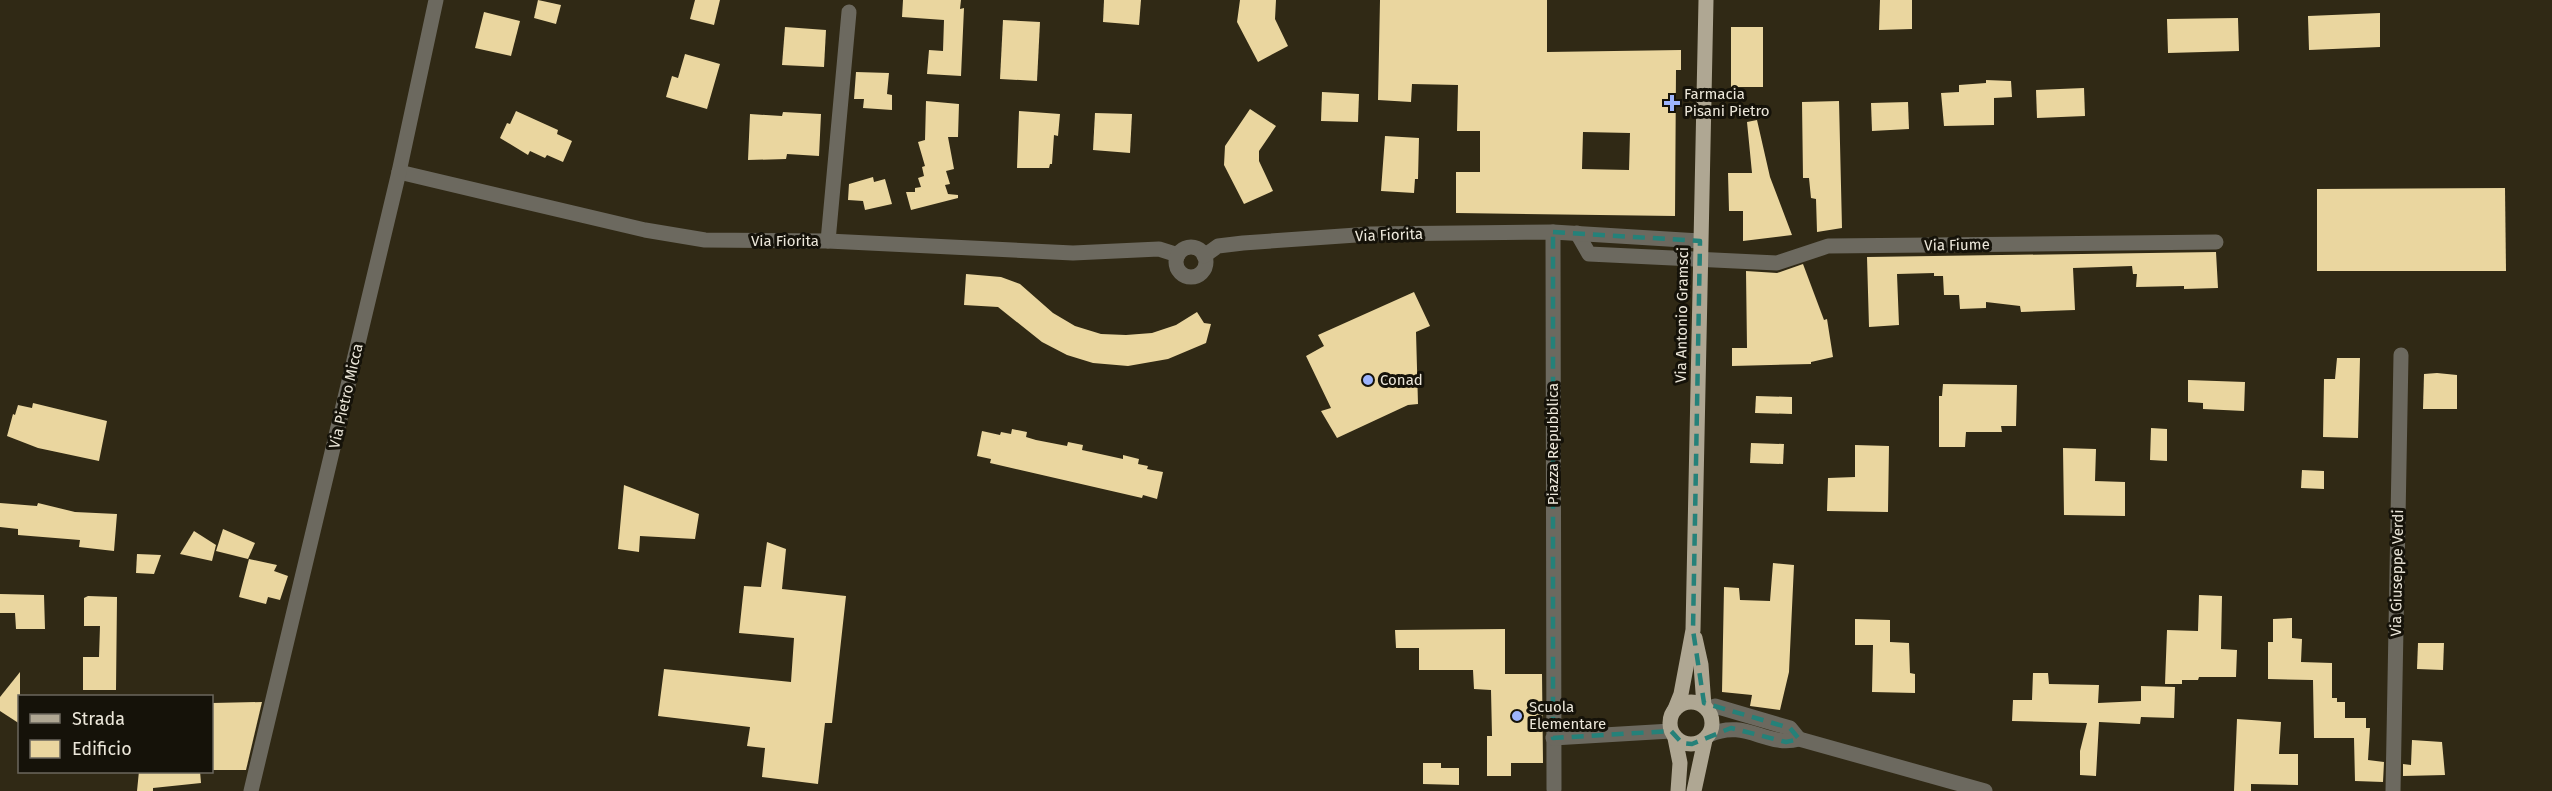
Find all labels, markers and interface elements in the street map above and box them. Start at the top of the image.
place label: Farmacia Pisani Pietro [1684,85,1770,120]
marker: Farmacia Pisani Pietro [1665,96,1679,110]
street label: Via Fiorita [1355,225,1423,245]
street label: Via Fiorita [751,232,819,250]
street label: Via Fiume [1924,235,1990,255]
street label: Via Antonio Gramsci [1672,247,1692,383]
street label: Via Pietro Micca [325,342,367,450]
place label: Conad [1380,371,1423,389]
marker: Conad [1361,373,1375,387]
street label: Piazza Repubblica [1544,383,1562,505]
street label: Via Giuseppe Verdi [2387,509,2407,637]
legend [18,695,213,773]
place label: Scuola Elementare [1529,698,1606,733]
text: Strada [72,708,125,730]
marker: Scuola Elementare [1510,709,1524,723]
text: Edificio [72,738,132,760]

